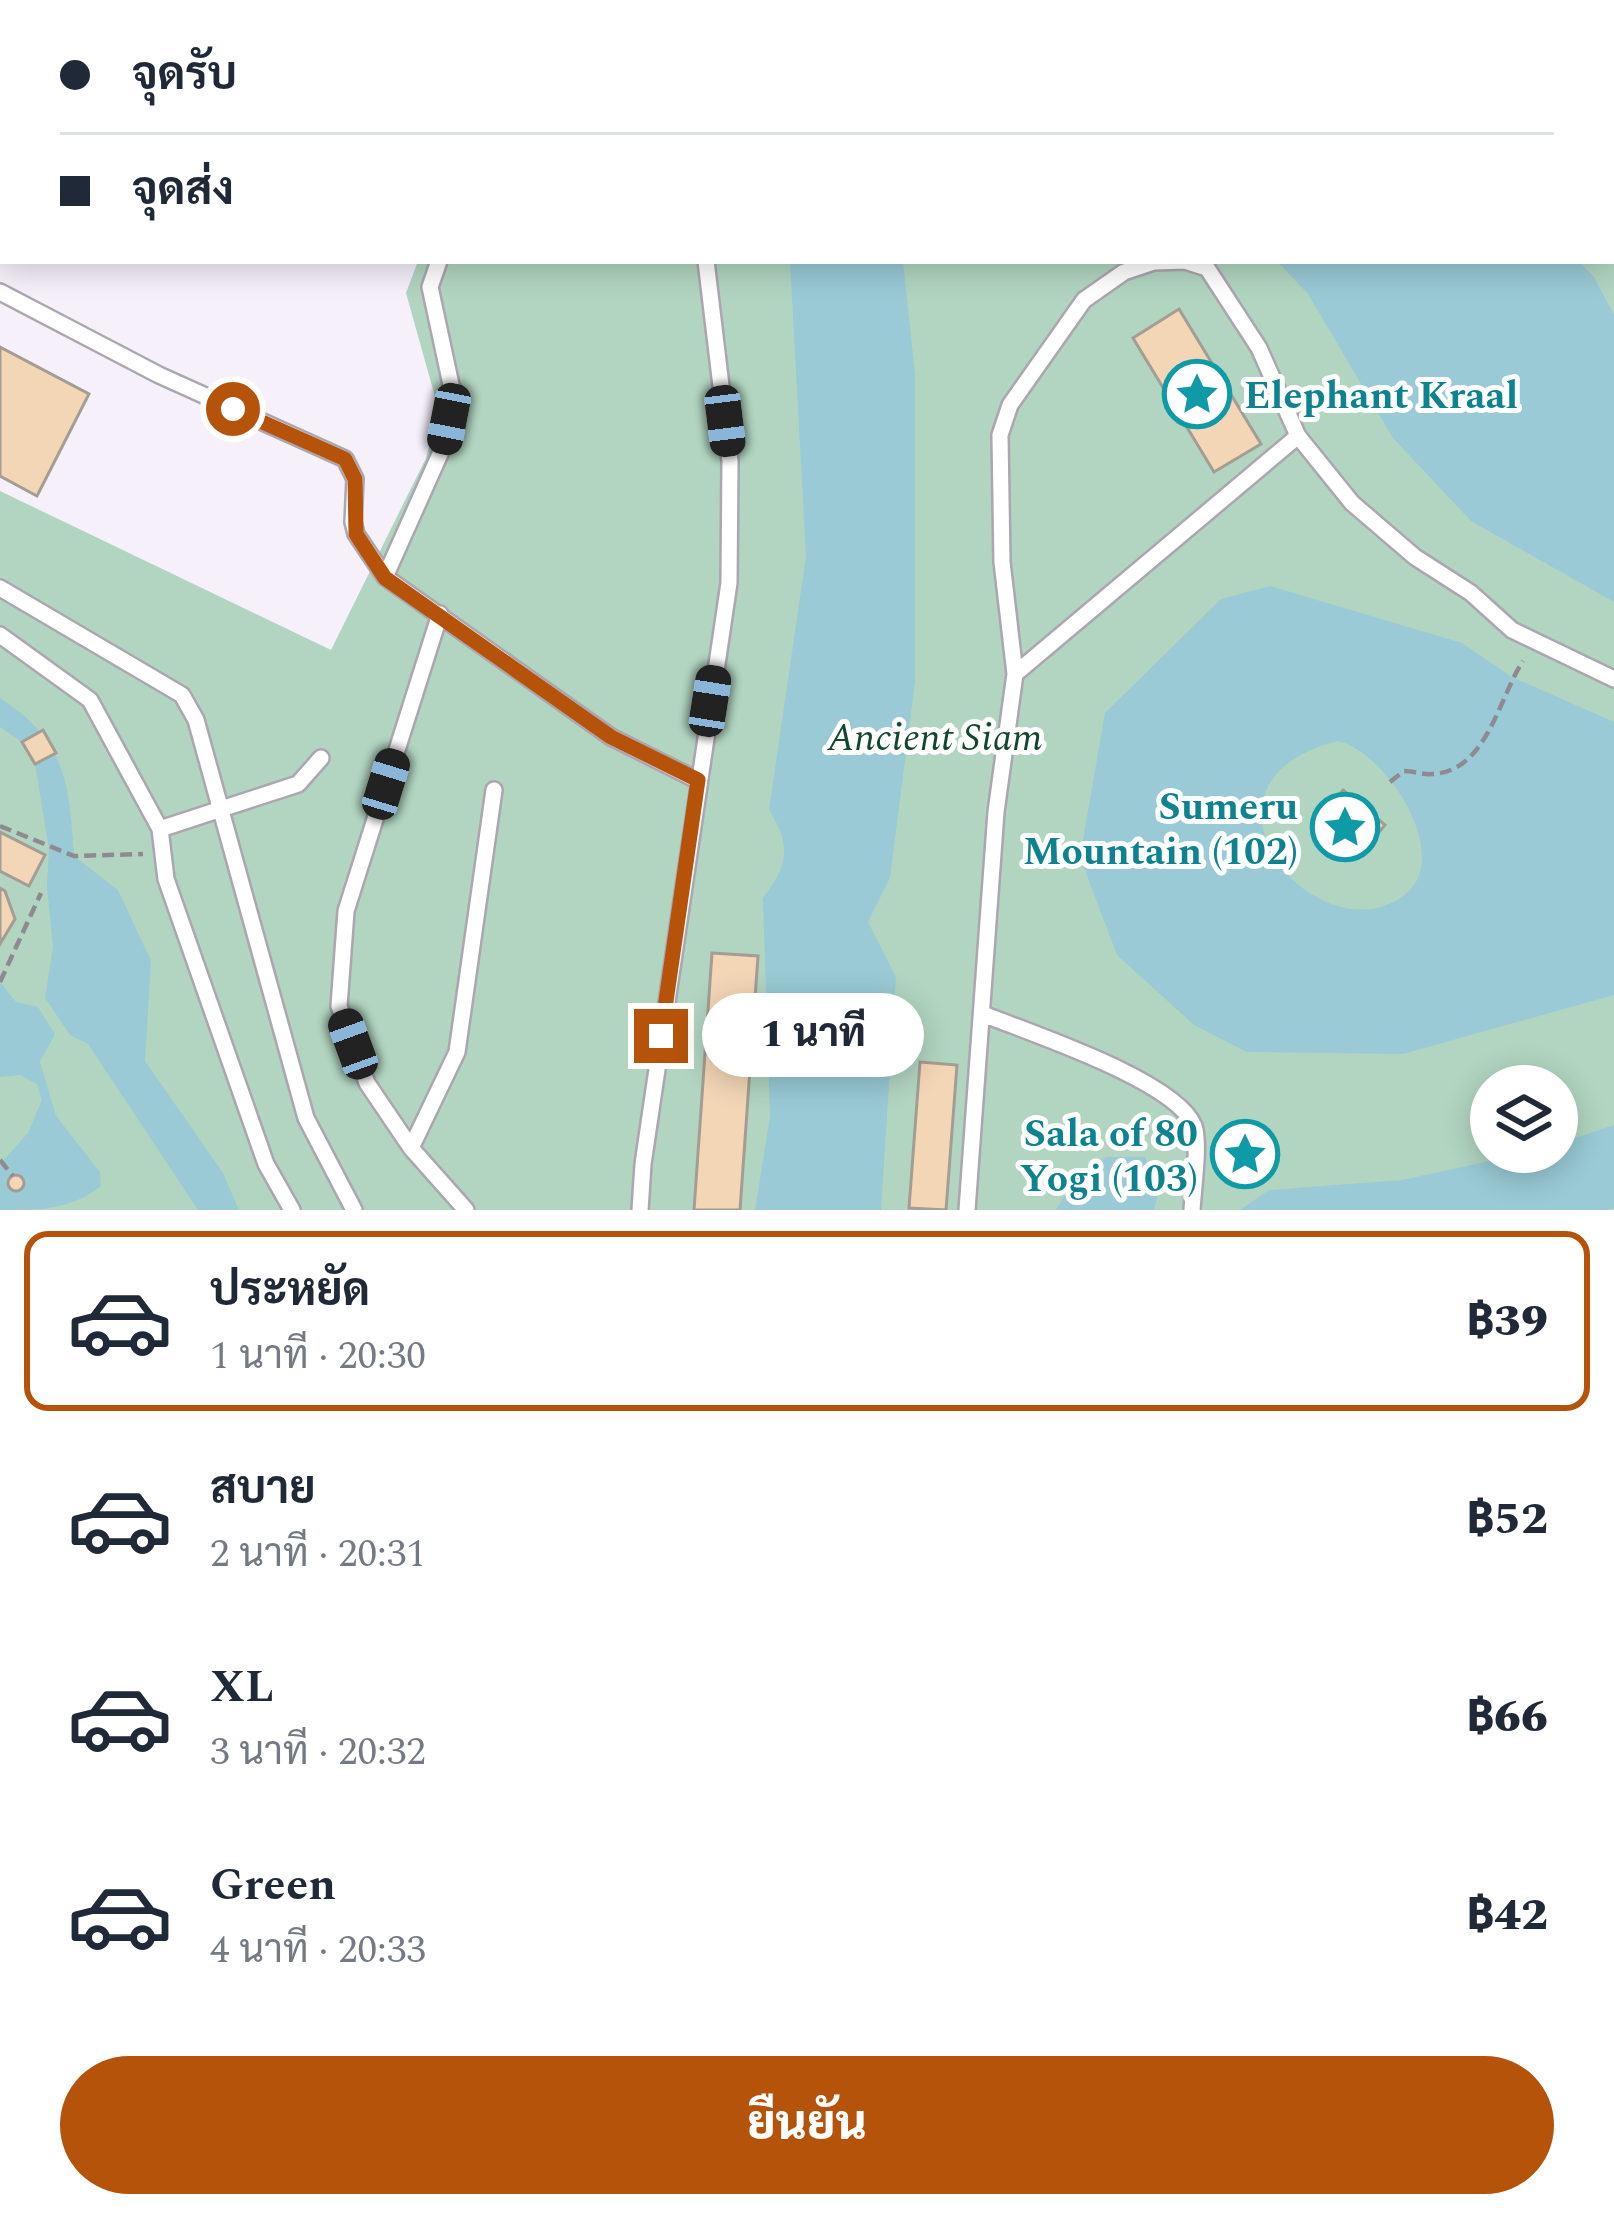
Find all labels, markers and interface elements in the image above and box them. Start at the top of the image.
text: จุดรับ [132,41,237,110]
text: จุดส่ง [132,156,234,225]
place icon: Elephant Kraal [1162,359,1232,429]
place label: Elephant Kraal [1244,367,1518,426]
car [424,380,474,458]
route start [206,382,260,436]
car [703,383,747,459]
car [687,663,733,739]
park label: Ancient Siam [827,709,1042,768]
car [358,744,414,824]
place label: Sumeru Mountain (102) [1023,778,1298,882]
place icon: Sumeru Mountain (102) [1310,792,1380,862]
callout: 1 นาที [703,994,925,1078]
car [324,1004,382,1084]
text: 1 นาที [760,1005,866,1064]
route end [634,1009,688,1063]
map controls [1470,1065,1578,1173]
button: layers [1470,1065,1578,1173]
place label: Sala of 80 Yogi (103) [1020,1105,1198,1209]
place icon: Sala of 80 Yogi (103) [1210,1119,1280,1189]
text: ประหยัด [210,1257,370,1326]
icon: car [66,1267,174,1375]
text: ฿39 [1467,1287,1548,1356]
text: 1 นาที · 20:30 [210,1327,426,1386]
text: สบาย [210,1455,316,1524]
icon: car [66,1465,174,1573]
text: ฿52 [1467,1485,1548,1554]
text: 2 นาที · 20:31 [210,1525,426,1584]
text: XL [210,1653,274,1722]
icon: car [66,1663,174,1771]
text: ฿66 [1467,1683,1548,1752]
text: 3 นาที · 20:32 [210,1723,426,1782]
text: Green [210,1851,336,1920]
icon: car [66,1861,174,1969]
text: ฿42 [1467,1881,1548,1950]
text: 4 นาที · 20:33 [210,1921,426,1980]
button: ยืนยัน [60,2056,1554,2194]

